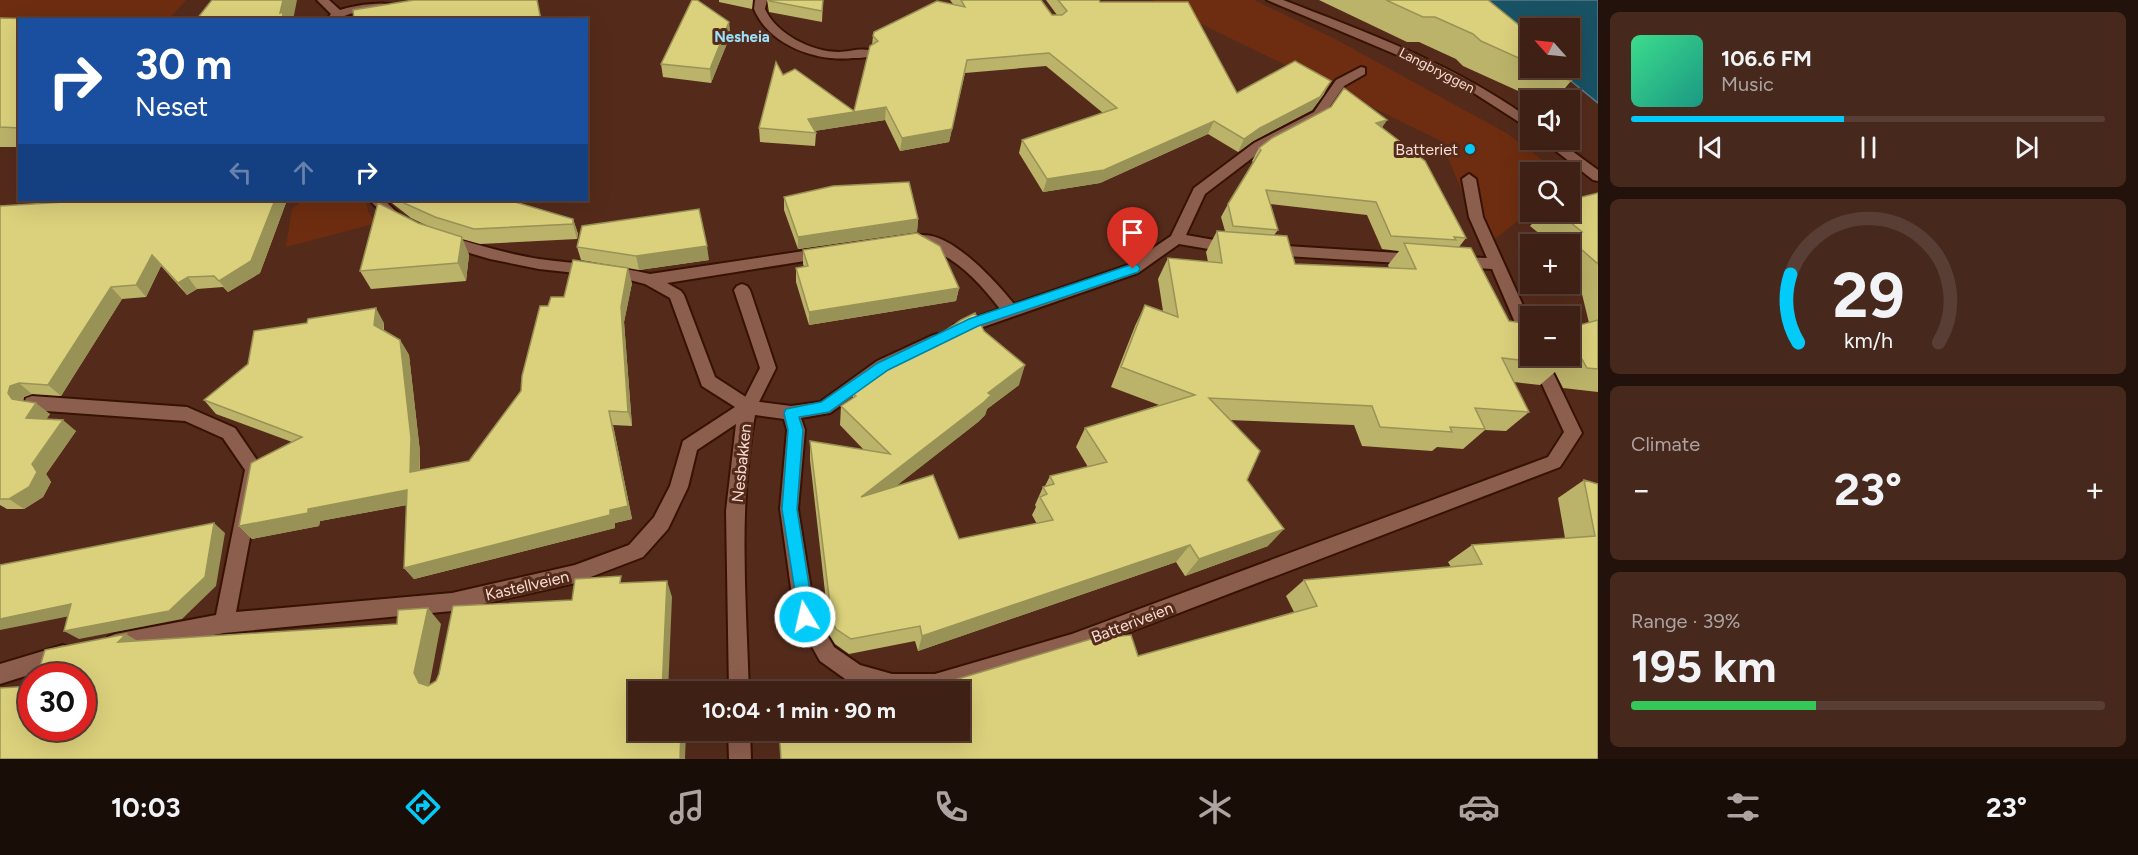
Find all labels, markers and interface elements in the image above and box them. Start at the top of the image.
north arrow [1520,18,1580,78]
map controls [1520,18,1580,366]
district label: Nesheia [714,28,770,46]
text: 30 m [135,39,232,90]
icon: right [36,42,114,120]
street label: Langbryggen [1396,44,1478,97]
text: 106.6 FM [1721,45,1812,72]
text: Music [1721,72,1774,96]
text: Neset [135,90,208,123]
button: sound [1520,90,1580,150]
icon: previous [1694,131,1727,164]
icon: pause [1852,131,1885,164]
icon: next [2010,131,2043,164]
place label: Batteriet [1395,140,1458,159]
marker: Batteriet [1463,142,1477,156]
icon: left [224,156,257,189]
icon: ahead [287,156,320,189]
icon: right [350,156,383,189]
button: search [1520,162,1580,222]
pin [1107,207,1158,269]
icon: arrive [1116,216,1149,249]
button: + [1520,234,1580,294]
text: 29 [1832,258,1904,333]
button: − [1520,306,1580,366]
text: km/h [1844,329,1892,354]
street label: Nesbakken [728,423,755,503]
text: Climate [1631,432,1700,456]
text: 23° [1834,462,1902,516]
text: − [1631,470,1652,509]
text: + [2084,470,2105,509]
street label: Kastellveien [483,567,571,604]
position arrow [773,585,837,649]
street label: Batteriveien [1089,598,1176,647]
text: Range · 39% [1631,609,1740,633]
text: 195 km [1631,639,1776,693]
speed limit sign: 30 [18,663,96,741]
text: 10:04 · 1 min · 90 m [702,697,896,724]
icon: directions [402,786,444,828]
icon: music [666,786,708,828]
icon: phone [930,786,972,828]
icon: climate [1194,786,1236,828]
icon: car [1458,786,1500,828]
icon: filters [1722,786,1764,828]
text: 10:03 [111,791,181,824]
text: 23° [1986,791,2027,824]

